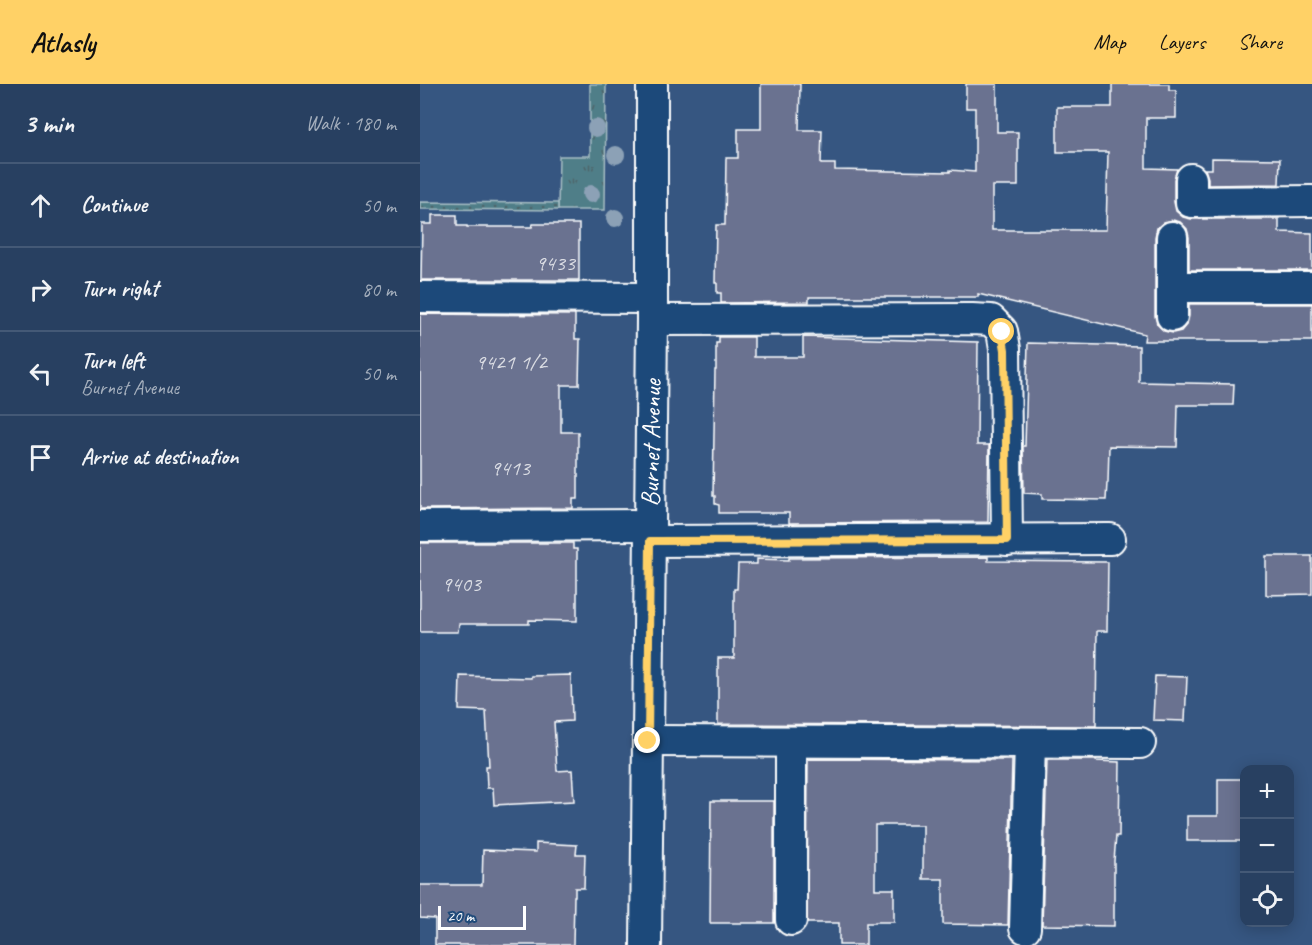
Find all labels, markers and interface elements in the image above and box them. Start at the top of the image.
text: Atlasly [30,25,95,60]
text: Map [1093,29,1126,55]
text: Layers [1159,29,1205,55]
text: Share [1238,29,1282,55]
text: 3 min [24,107,74,140]
text: Walk · 180 m [306,111,396,136]
icon: ahead [24,189,57,222]
text: Continue [81,191,147,219]
text: 50 m [362,193,396,218]
house number: 9433 [535,249,577,277]
icon: right [24,273,57,306]
text: Turn right [81,275,158,303]
text: 80 m [362,277,396,302]
route start [988,318,1014,344]
text: Turn left [81,347,145,375]
house number: 9421 1/2 [475,348,549,376]
icon: left [24,357,57,390]
text: 50 m [362,361,396,386]
text: Burnet Avenue [81,375,179,400]
street label: Burnet Avenue [633,378,669,507]
icon: arrive [24,441,57,474]
text: Arrive at destination [81,443,238,471]
house number: 9413 [490,454,532,482]
house number: 9403 [441,570,483,598]
route end [634,727,660,753]
map controls [1240,765,1294,927]
button: + [1240,765,1294,819]
button: − [1240,819,1294,873]
button: locate [1240,873,1294,927]
scale bar [438,903,526,930]
text: 20 m [447,906,474,926]

